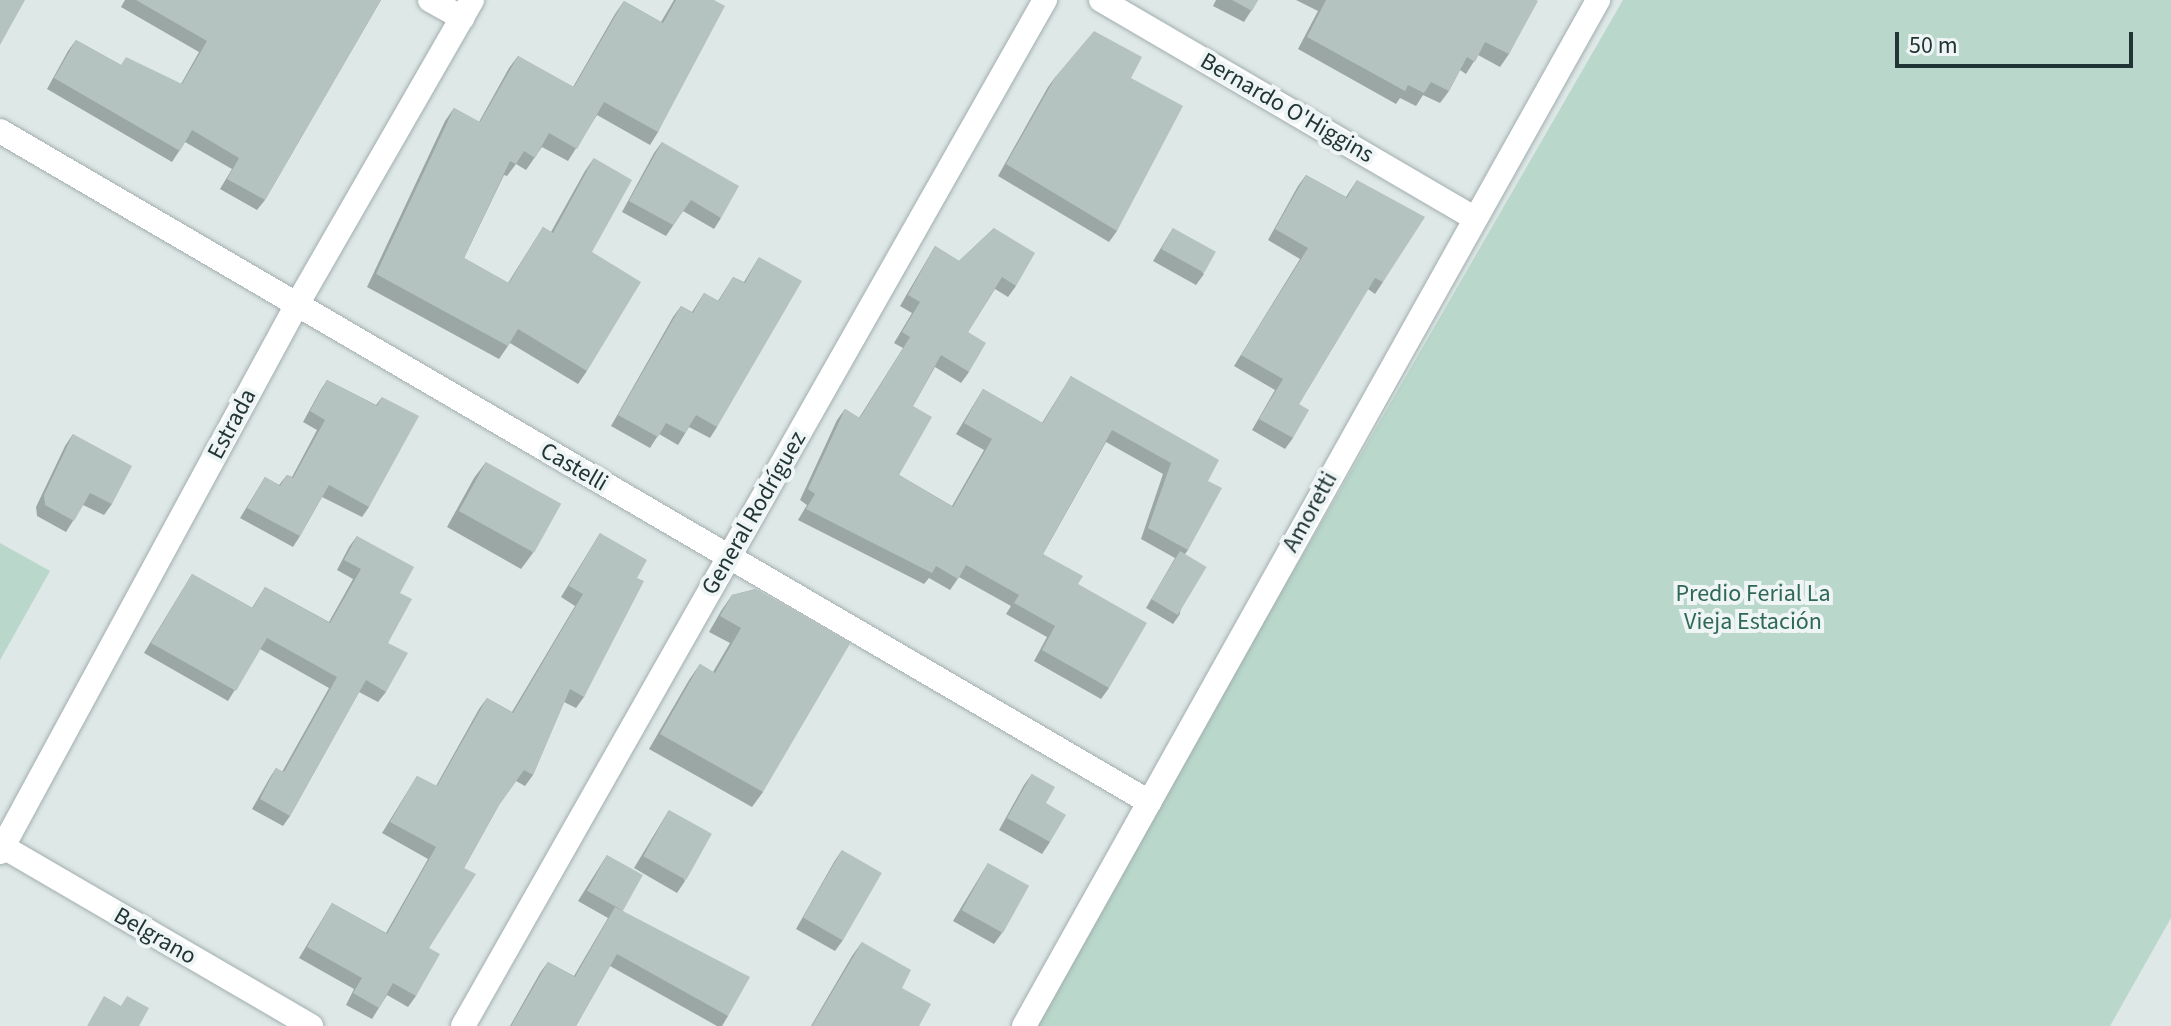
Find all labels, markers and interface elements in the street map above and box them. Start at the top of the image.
scale bar [1899,16,2137,66]
text: 50 m [1909,28,1958,63]
street label: Bernardo O'Higgins [1195,47,1379,169]
street label: Estrada [202,384,262,464]
street label: General Rodríguez [696,426,812,600]
street label: Castelli [535,436,613,498]
street label: Amoretti [1276,467,1344,557]
park label: Predio Ferial La Vieja Estación [1675,580,1831,636]
street label: Belgrano [109,901,201,971]

